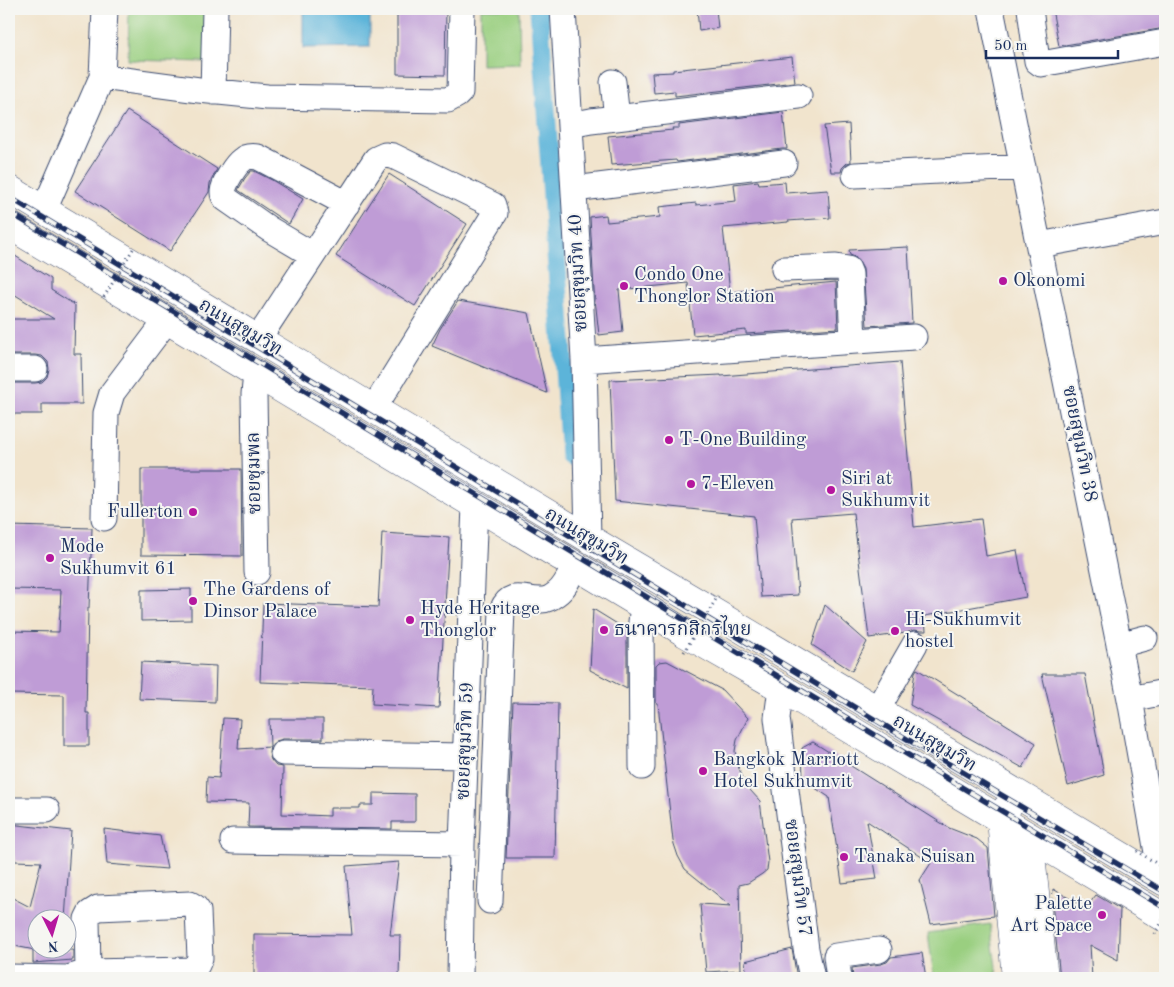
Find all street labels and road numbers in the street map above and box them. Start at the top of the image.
street label: ซอยสุขุมวิท 40 [565,213,593,333]
street label: ถนนสุขุมวิท [194,295,286,361]
street label: ซอยสุขุมวิท 38 [1057,384,1101,504]
street label: ซอยชุมพล [245,432,266,514]
street label: ถนนสุขุมวิท [540,504,632,570]
street label: ซอยสุขุมวิท 59 [453,682,479,800]
street label: ถนนสุขุมวิท [888,711,980,777]
street label: ซอยสุขุมวิท 57 [779,818,815,938]

